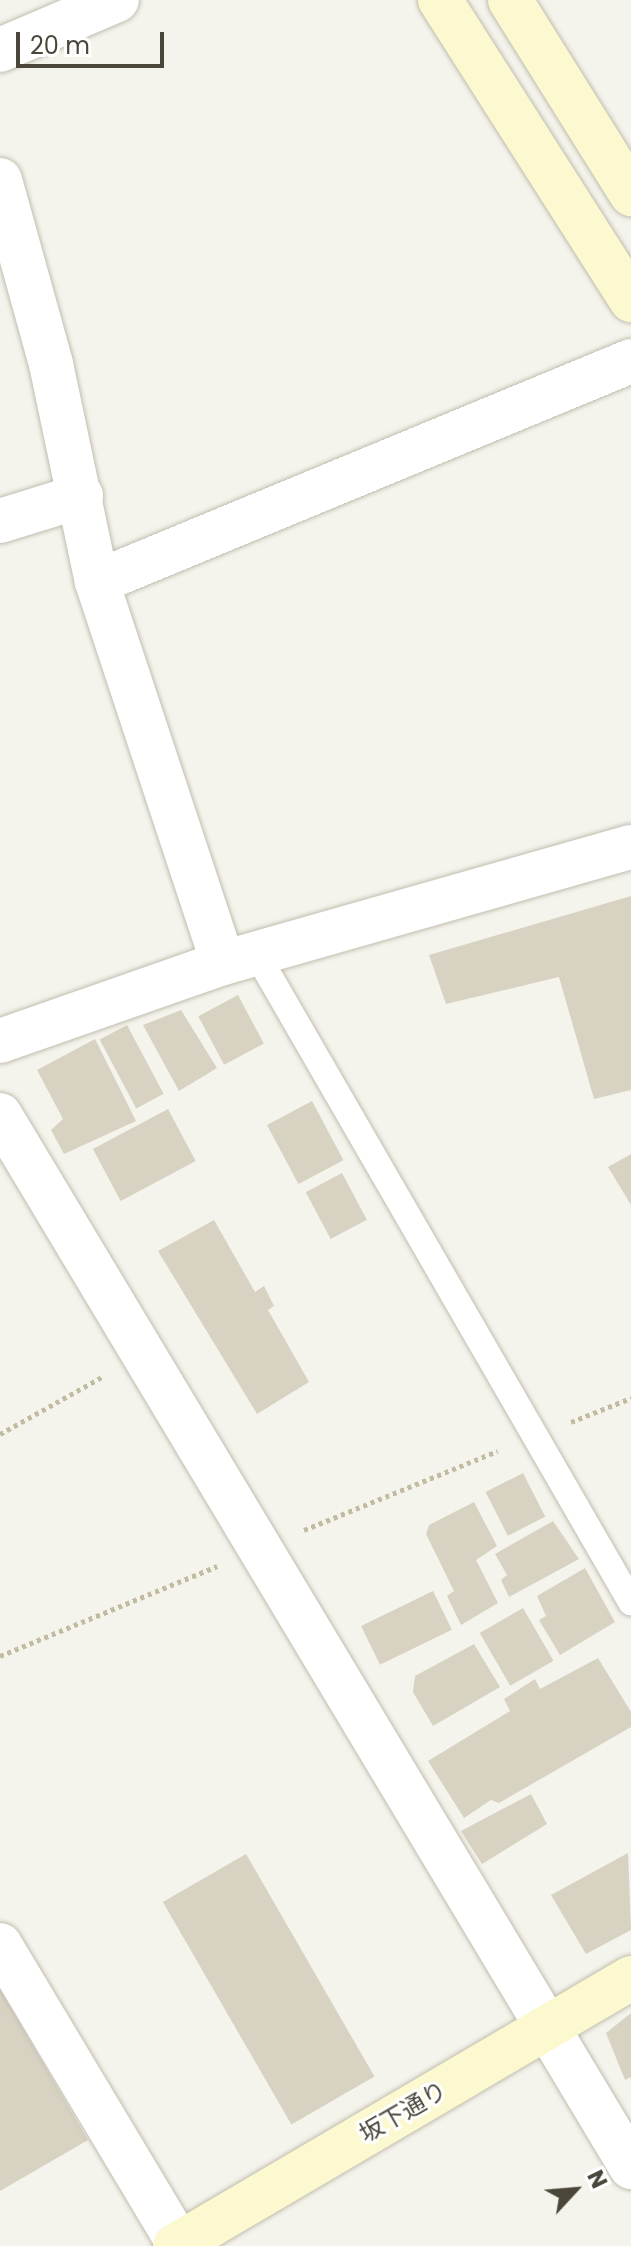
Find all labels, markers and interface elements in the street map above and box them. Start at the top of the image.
scale bar [20,16,168,66]
text: 20 m [30,29,90,62]
street label: 坂下通り [354,2076,452,2148]
north arrow [535,2150,615,2230]
text: N [579,2165,615,2193]

